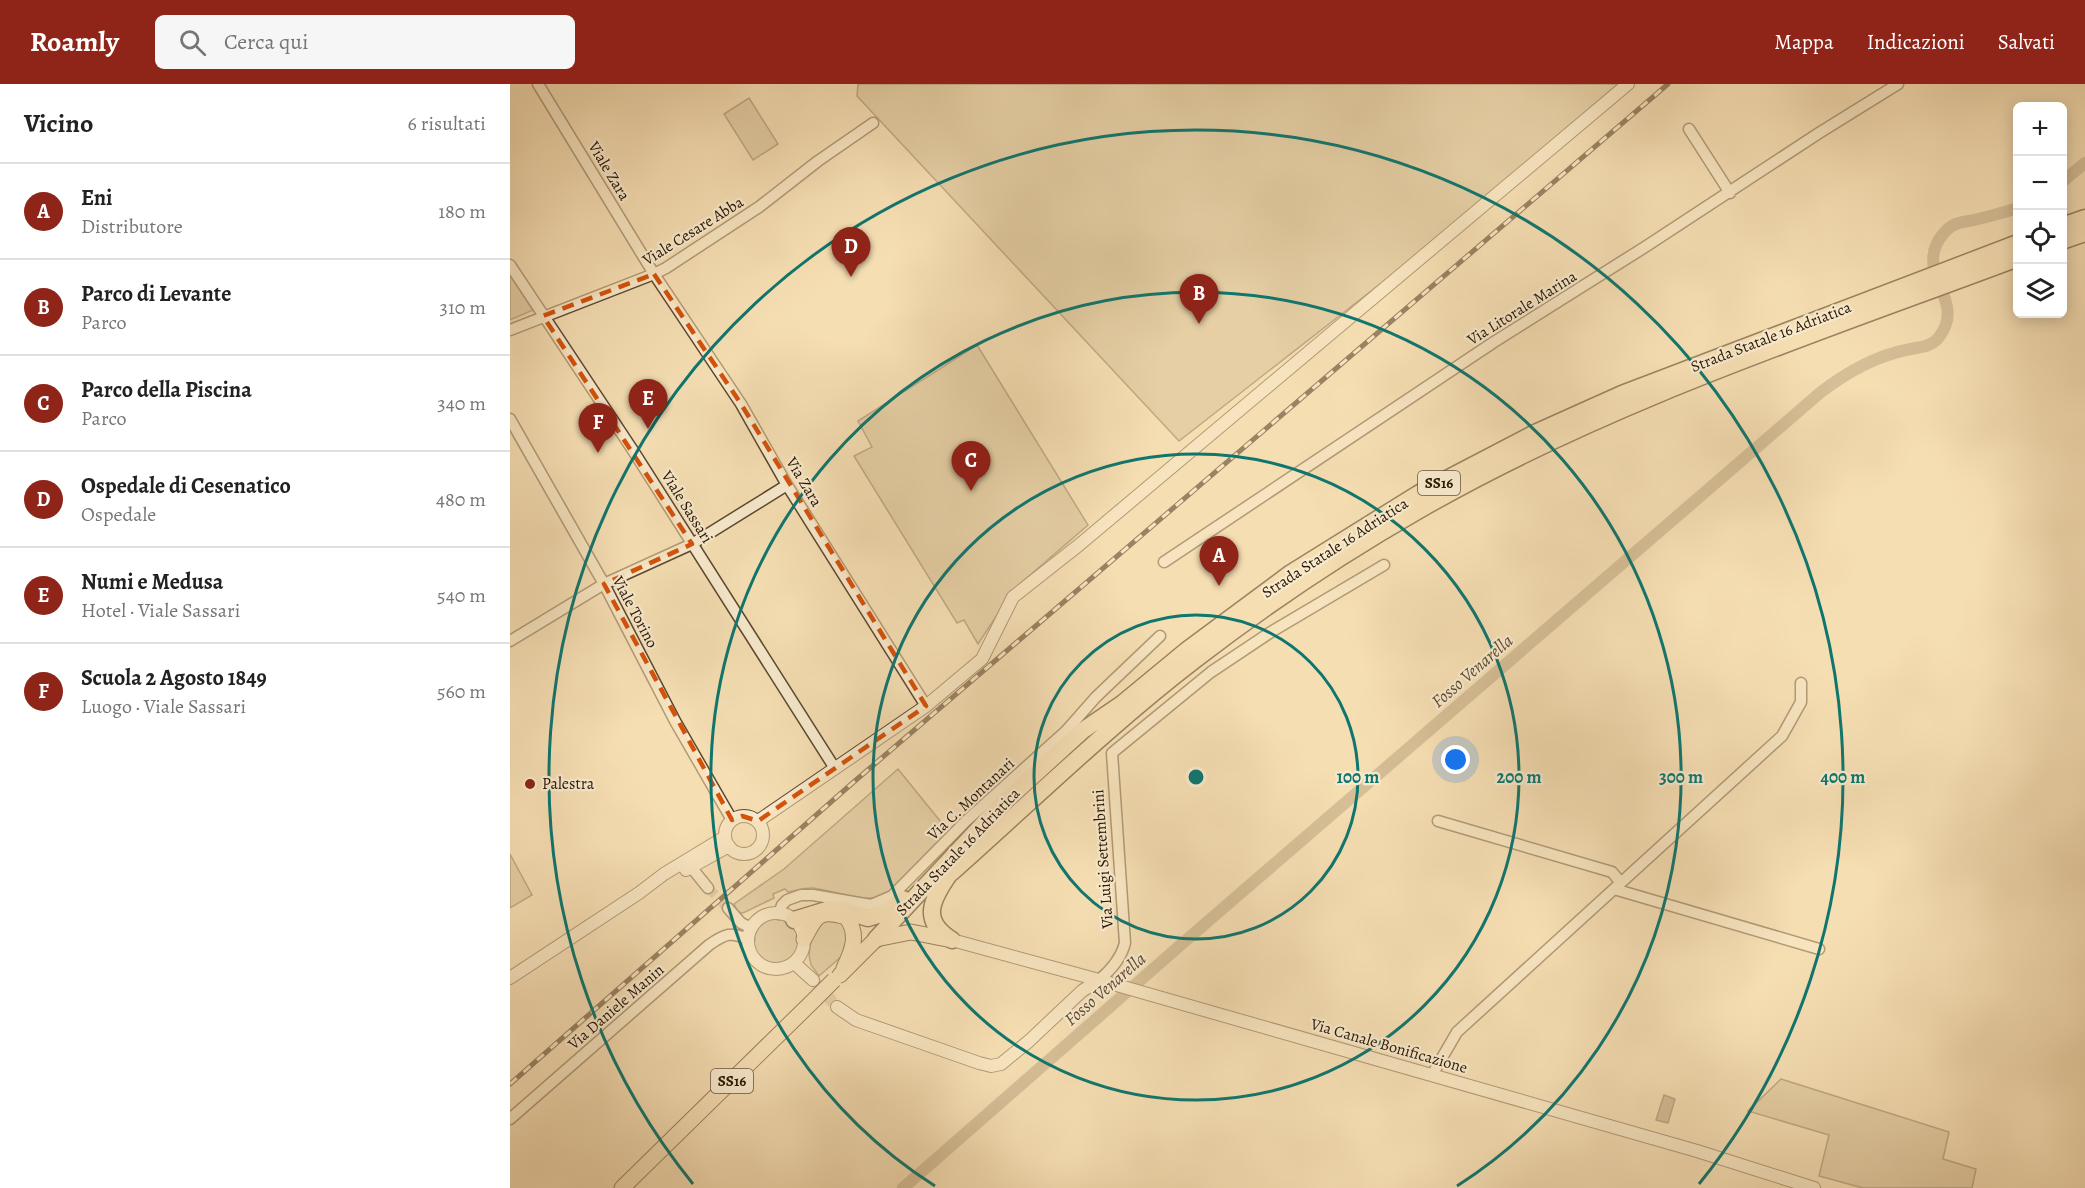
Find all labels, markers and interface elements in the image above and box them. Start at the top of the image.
search box [155,15,575,69]
text: Roamly [30,23,119,61]
icon: search [176,26,209,59]
text: Cerca qui [224,27,308,57]
text: Mappa [1774,28,1834,56]
text: Indicazioni [1867,28,1965,56]
text: Salvati [1998,28,2055,56]
map controls [2013,102,2067,318]
button: + [2013,102,2067,156]
text: Vicino [24,106,93,141]
text: 6 risultati [408,110,486,137]
street label: Viale Zara [582,136,636,205]
button: − [2013,156,2067,210]
text: Eni [81,183,112,213]
street label: Viale Cesare Abba [638,191,748,271]
text: A [37,198,50,225]
text: 180 m [438,198,486,225]
button: locate [2013,210,2067,264]
text: Distributore [81,213,183,240]
pin: D [832,228,870,277]
button: layers [2013,264,2067,318]
street label: Via Litorale Marina [1462,265,1582,351]
pin: B [1180,274,1218,324]
text: Parco di Levante [81,279,231,309]
text: B [37,294,50,321]
text: 310 m [440,294,486,321]
street label: Strada Statale 16 Adriatica [1688,296,1855,378]
text: Parco [81,309,127,336]
text: Parco della Piscina [81,375,252,405]
pin: E [628,380,668,429]
text: C [37,390,50,417]
text: 340 m [437,390,486,417]
pin: F [578,404,617,453]
text: Parco [81,405,127,432]
pin: C [952,442,990,491]
street label: Via Zara [780,452,828,511]
street label: Viale Sassari [655,466,718,548]
text: Ospedale di Cesenatico [81,471,291,501]
road number: SS16 [1418,471,1460,495]
text: D [37,486,50,513]
text: 480 m [436,486,486,513]
street label: Strada Statale 16 Adriatica [1258,492,1413,604]
text: Ospedale [81,501,156,528]
pin: A [1200,536,1238,586]
text: Numi e Medusa [81,567,223,597]
street label: Viale Torino [606,571,663,652]
text: E [38,582,49,609]
text: 540 m [437,582,486,609]
text: Hotel · Viale Sassari [81,597,240,624]
water label: Fosso Venarella [1426,629,1518,713]
text: Scuola 2 Agosto 1849 [81,663,267,693]
text: F [38,678,49,705]
text: 560 m [437,678,486,705]
text: Luogo · Viale Sassari [81,693,246,720]
your location [1441,745,1470,774]
street label: Via C. Montanari [922,753,1019,846]
text: 100 m [1337,765,1379,789]
text: 200 m [1496,765,1542,789]
text: 300 m [1659,765,1703,789]
text: 400 m [1821,765,1865,789]
centre of rings [1186,767,1206,787]
place label: Palestra [542,773,595,795]
marker: Palestra [523,777,537,791]
street label: Strada Statale 16 Adriatica [891,783,1025,921]
street label: Via Luigi Settembrini [1087,789,1119,930]
water label: Fosso Venarella [1059,947,1151,1031]
street label: Via Daniele Manin [563,959,669,1056]
street label: Via Canale Bonificazione [1307,1013,1470,1079]
road number: SS16 [711,1069,753,1093]

